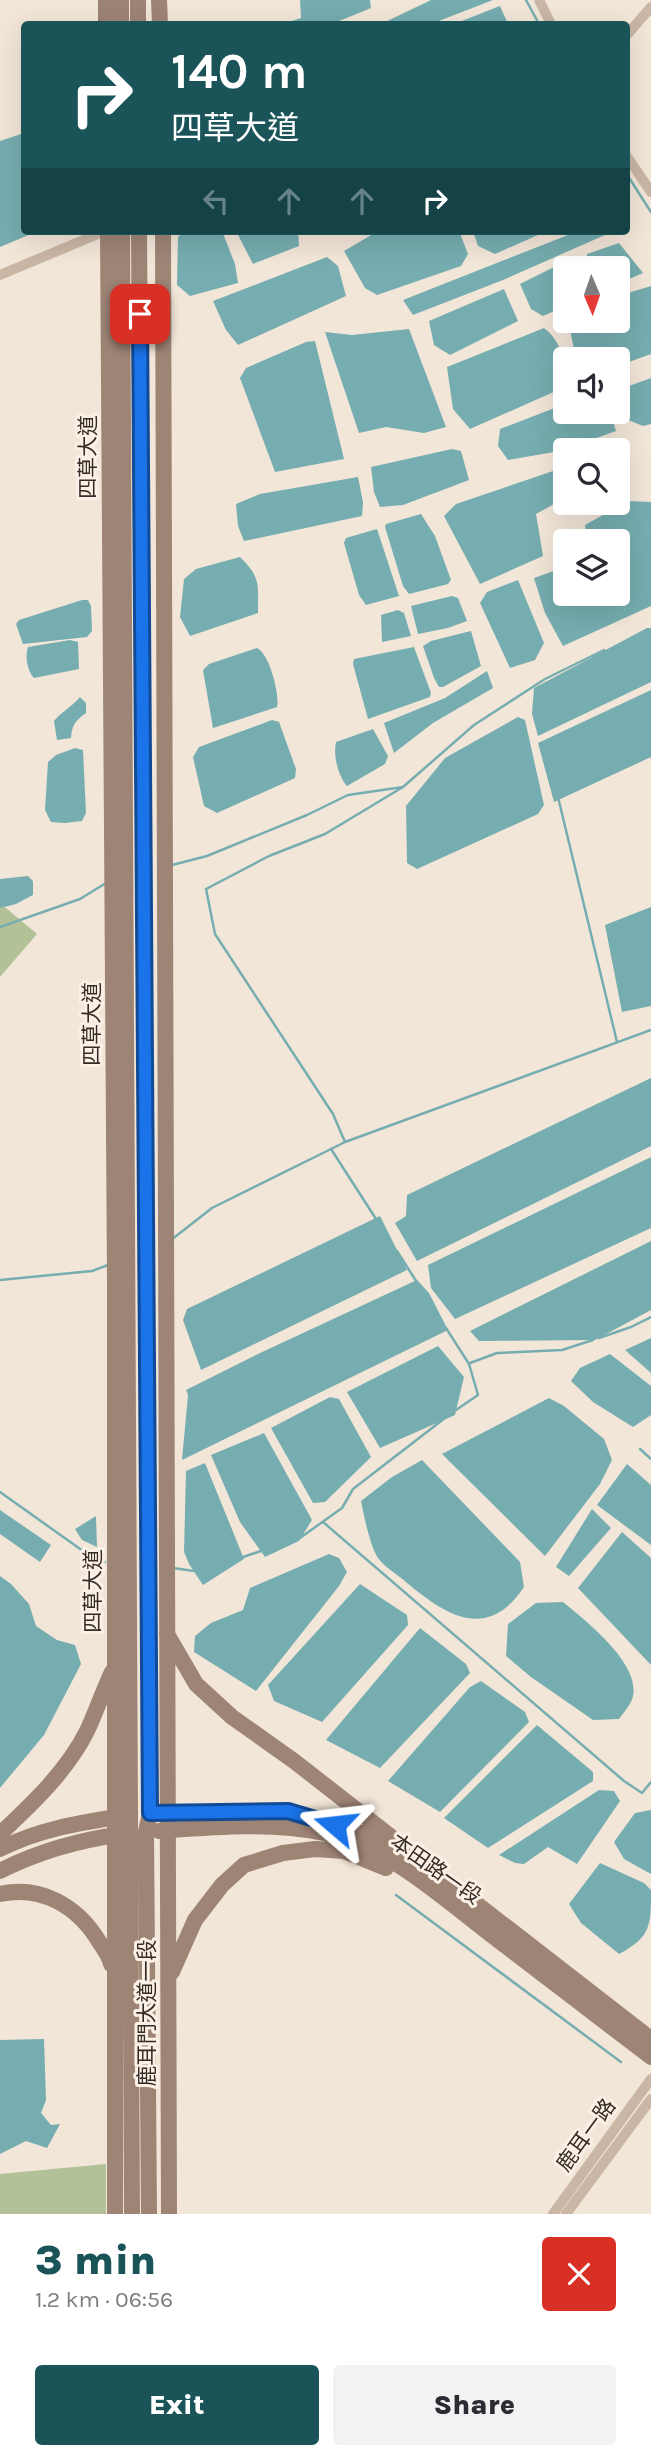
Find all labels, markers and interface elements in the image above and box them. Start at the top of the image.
text: 140 m [171,43,308,100]
icon: right [56,49,147,140]
text: 四草大道 [171,110,299,147]
icon: left [197,182,235,220]
icon: ahead [270,182,308,220]
icon: ahead [343,182,381,220]
icon: right [416,182,454,220]
north arrow [553,256,630,332]
map controls [553,256,630,606]
pin [110,284,170,344]
icon: arrive [121,295,159,333]
button: sound [553,347,630,424]
street label: 四草大道 [76,415,100,499]
button: search [553,438,630,515]
button: layers [553,529,630,606]
street label: 四草大道 [80,982,104,1066]
street label: 四草大道 [81,1549,105,1633]
position arrow [298,1788,372,1862]
street label: 本田路一段 [386,1829,486,1909]
street label: 鹿耳門大道一段 [135,1940,159,2087]
street label: 鹿耳一路 [552,2094,620,2176]
text: 3 min [35,2235,156,2285]
button: close [542,2237,616,2311]
text: 1.2 km · 06:56 [35,2286,173,2313]
button: Exit [35,2365,319,2445]
button: Share [333,2365,616,2445]

